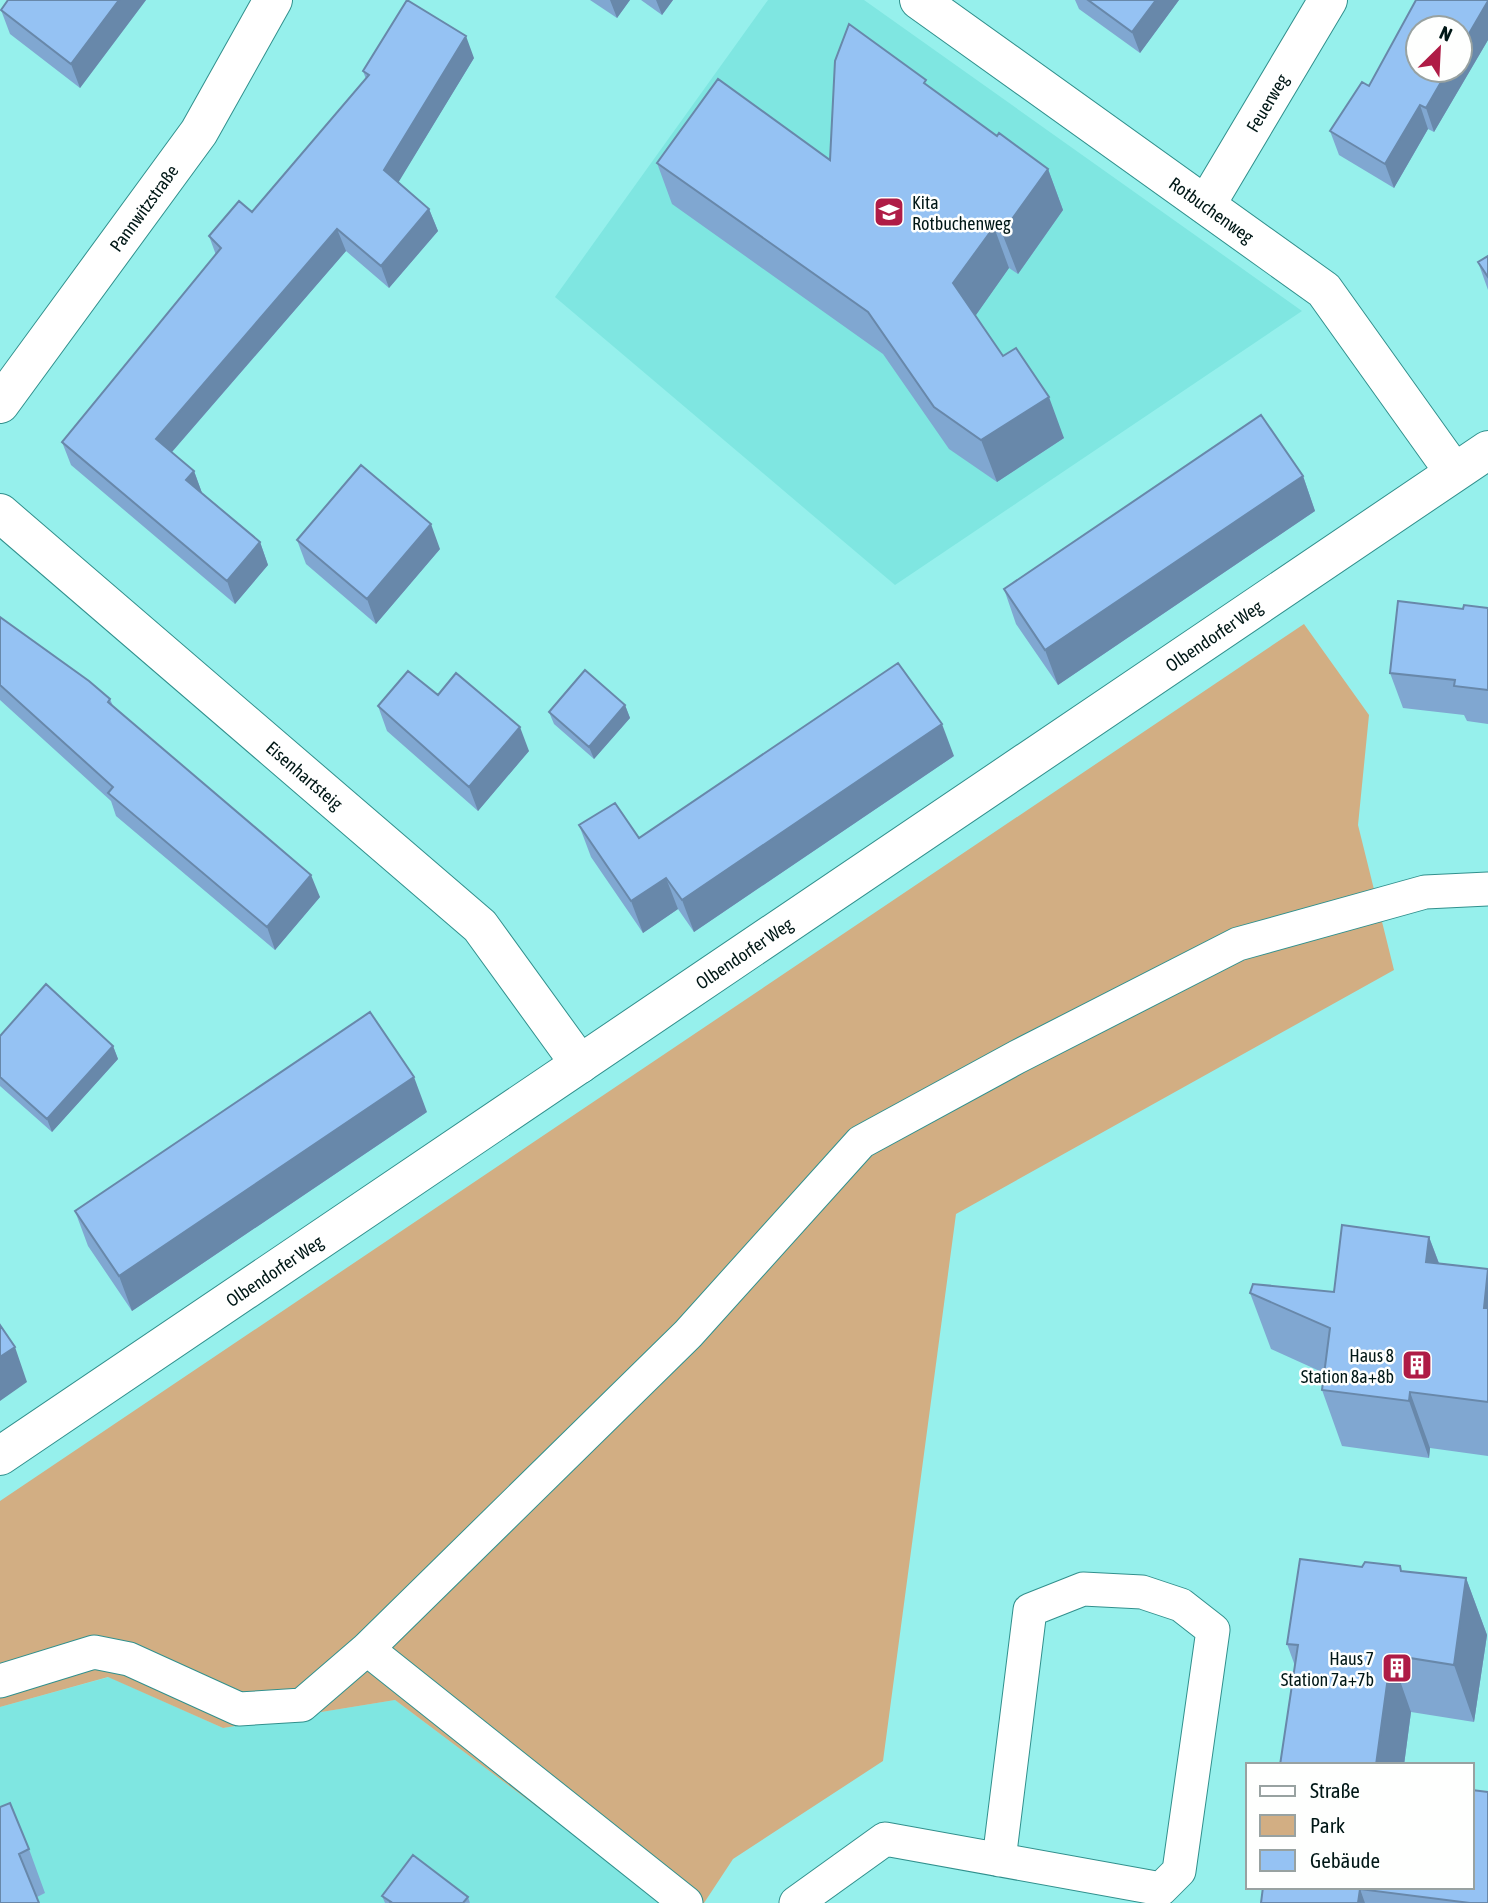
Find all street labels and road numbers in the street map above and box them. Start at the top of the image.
street label: Feuerweg [1242,70,1292,136]
street label: Pannwitzstraße [105,160,182,255]
street label: Rotbuchenweg [1165,172,1258,247]
street label: Olbendorfer Weg [1161,595,1266,676]
street label: Eisenhartsteig [262,737,347,814]
street label: Olbendorfer Weg [692,913,797,993]
street label: Olbendorfer Weg [222,1230,327,1311]

